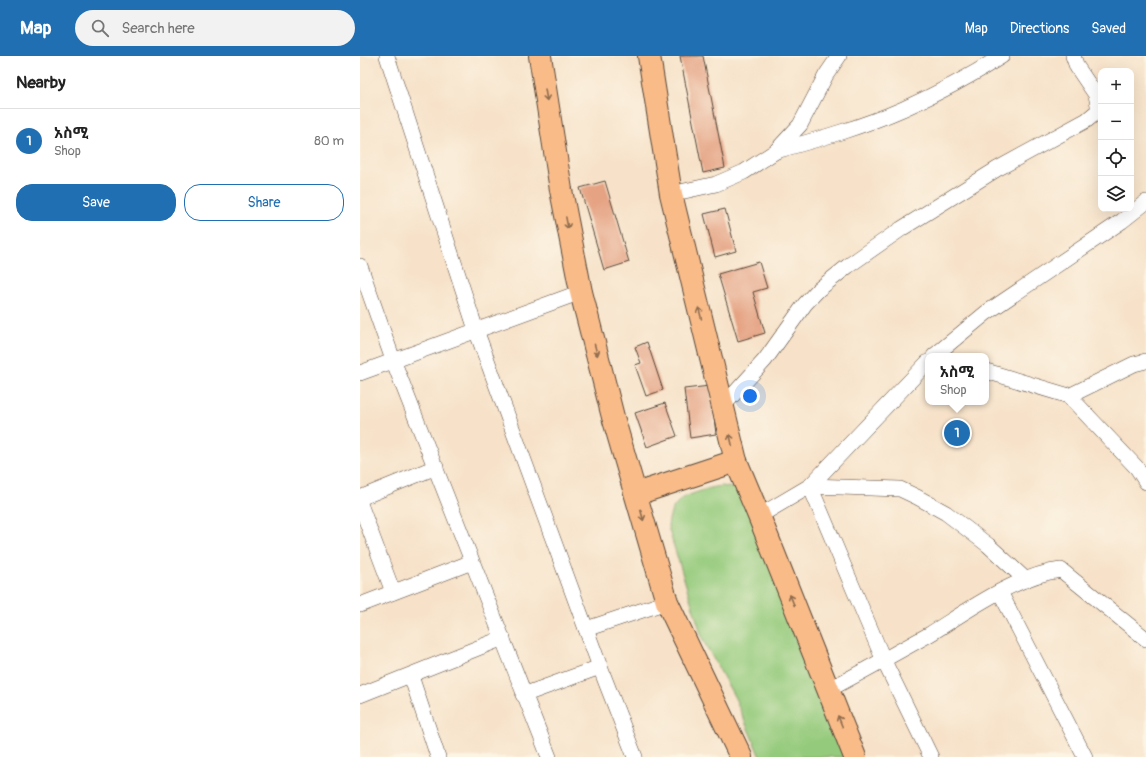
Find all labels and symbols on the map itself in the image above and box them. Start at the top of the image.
one-way arrow [542,88,550,101]
one-way arrow [564,216,572,229]
one-way arrow [696,307,704,320]
one-way arrow [592,343,600,356]
your location [740,386,760,406]
pin: 1 [944,418,970,448]
one-way arrow [726,434,734,447]
one-way arrow [639,508,646,521]
one-way arrow [788,595,796,607]
one-way arrow [836,715,844,727]

